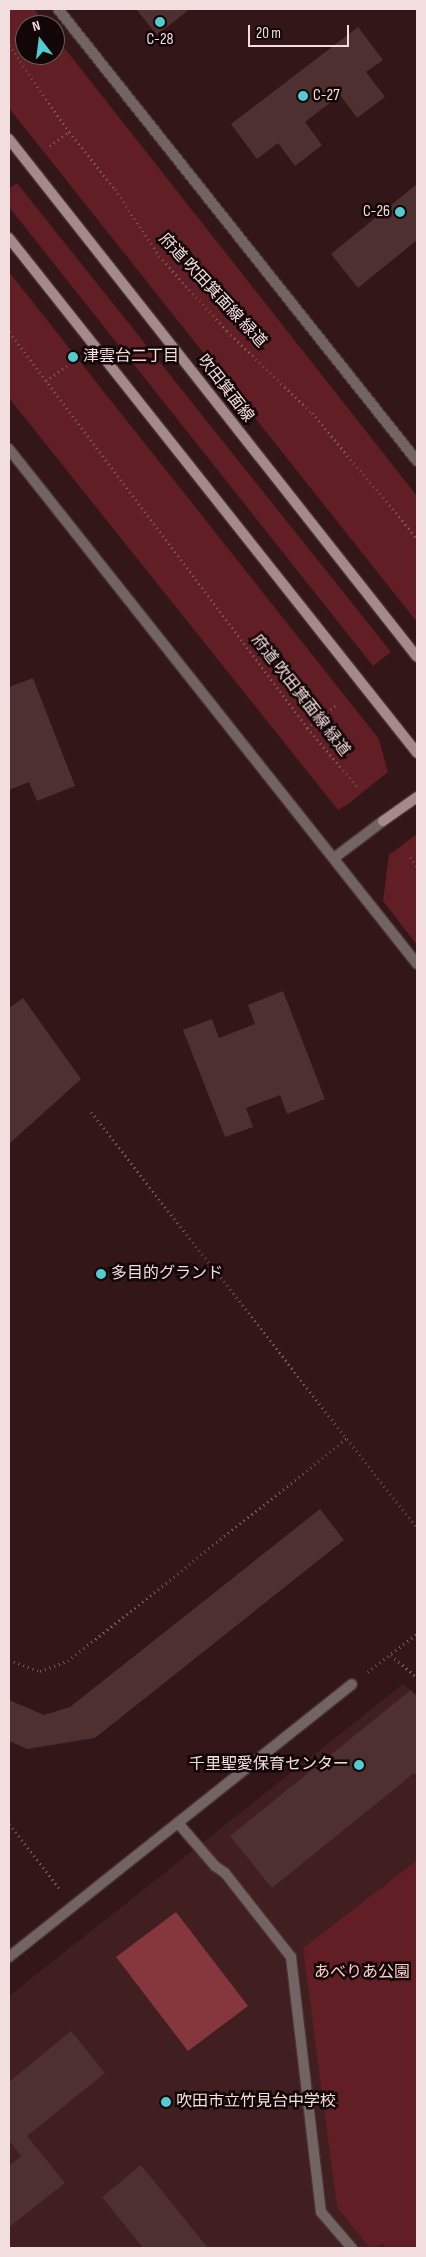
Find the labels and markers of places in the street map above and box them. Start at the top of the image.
marker: C-28 [154,16,166,28]
place label: C-28 [146,30,174,50]
place label: C-27 [313,86,340,106]
marker: C-27 [297,90,309,102]
place label: C-26 [363,202,390,222]
marker: C-26 [394,206,406,218]
place label: 津雲台二丁目 [83,347,179,367]
marker: 津雲台二丁目 [67,351,79,363]
place label: 多目的グランド [111,1264,223,1284]
marker: 多目的グランド [95,1268,107,1280]
place label: 千里聖愛保育センター [189,1755,349,1775]
marker: 千里聖愛保育センター [353,1759,365,1771]
place label: 吹田市立竹見台中学校 [176,2092,336,2112]
marker: 吹田市立竹見台中学校 [160,2096,172,2108]

